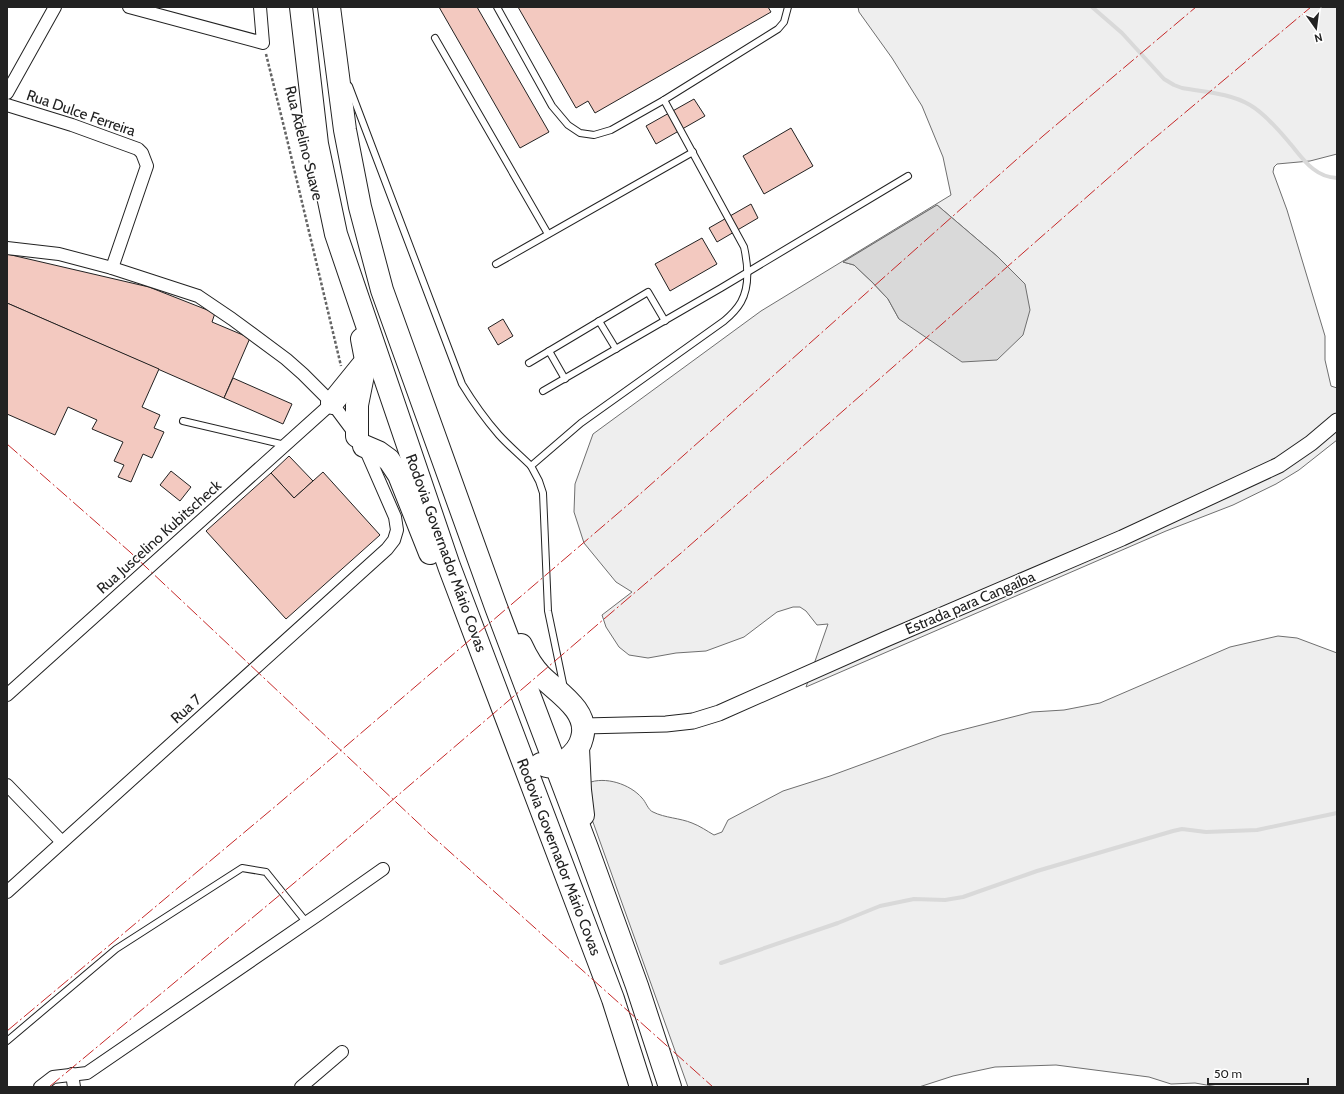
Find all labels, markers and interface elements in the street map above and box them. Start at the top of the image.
north arrow [1296,8,1336,48]
text: N [1313,30,1324,45]
street label: Rua Adelino Suave [281,84,327,202]
street label: Rua Dulce Ferreira [24,86,139,140]
street label: Rodovia Governador Mário Covas [402,452,490,654]
street label: Rua Juscelino Kubitscheck [93,476,225,598]
street label: Estrada para Cangaíba [902,567,1038,638]
street label: Rua 7 [167,690,205,727]
street label: Rodovia Governador Mário Covas [513,756,605,958]
scale bar [1208,1060,1308,1086]
text: 50 m [1214,1066,1242,1081]

